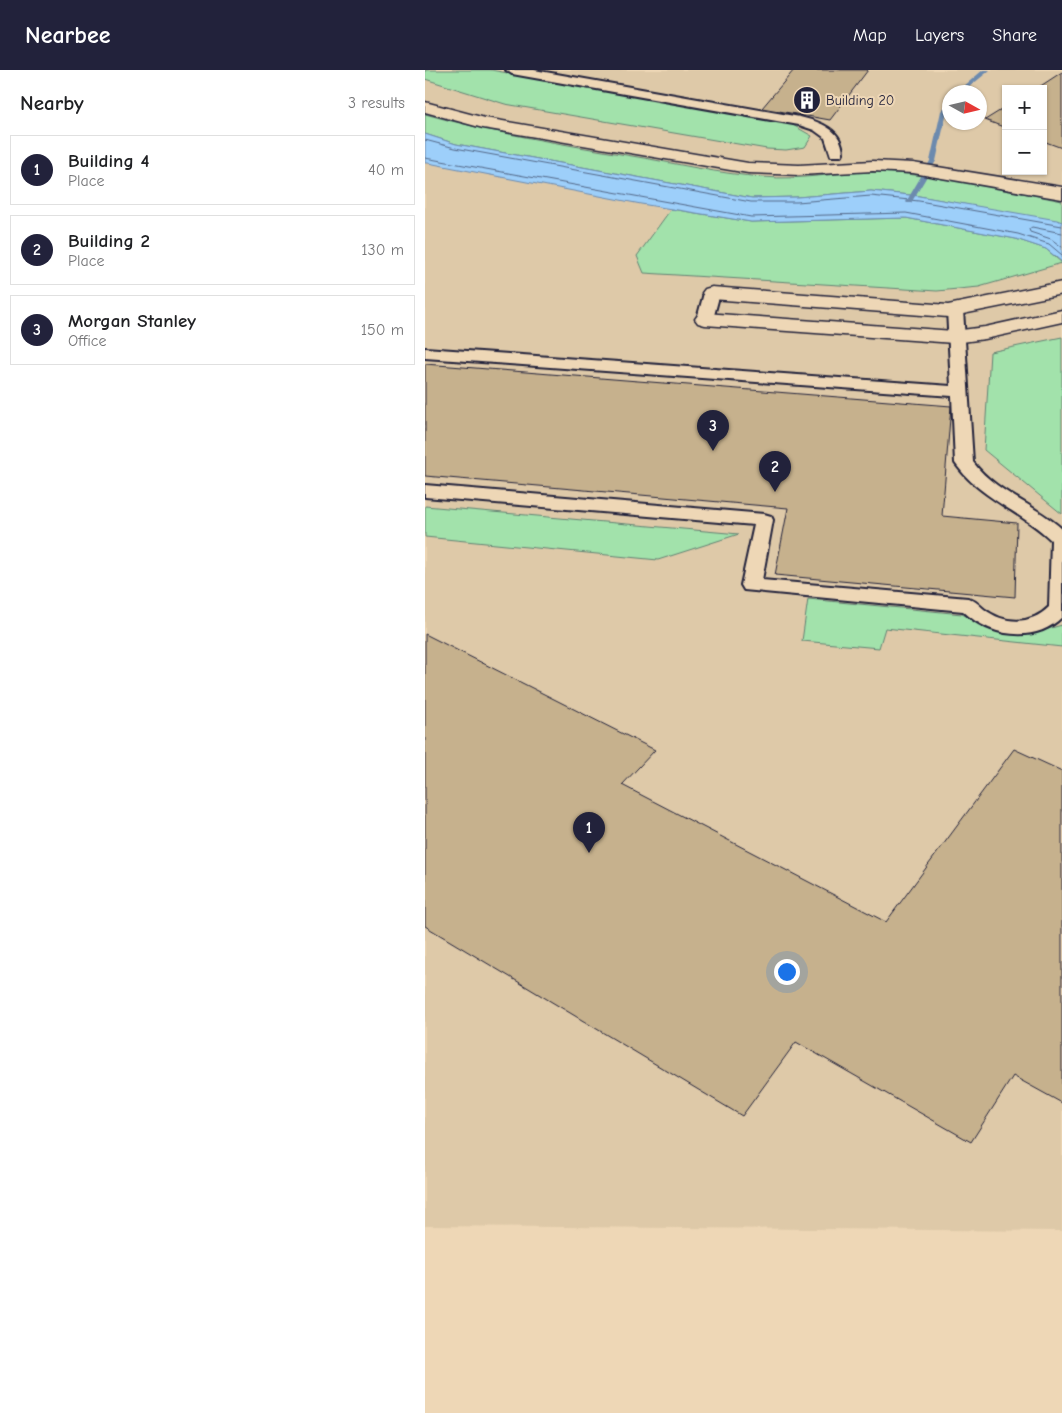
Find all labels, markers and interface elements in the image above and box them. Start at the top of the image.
text: Nearbee [25,21,110,49]
text: Map [853,25,887,46]
text: Layers [915,25,964,46]
text: Share [992,25,1037,46]
building icon: Building 20 [792,85,822,115]
north arrow [942,85,987,130]
map controls [1002,85,1047,175]
button: + [1002,85,1047,130]
text: Nearby [20,91,84,115]
place label: Building 20 [826,92,894,109]
text: 3 results [348,94,405,112]
button: − [1002,130,1047,175]
text: Building 4 [68,150,150,172]
text: 1 [34,161,40,179]
text: 40 m [368,161,404,179]
text: Place [68,172,104,190]
text: Building 2 [68,230,150,252]
text: 2 [33,241,41,259]
text: 130 m [361,241,404,259]
text: Place [68,252,104,270]
text: Morgan Stanley [68,310,196,332]
text: 3 [33,321,41,339]
text: 150 m [361,321,404,339]
text: Office [68,332,107,350]
pin: 3 [697,410,729,451]
pin: 2 [759,451,791,492]
pin: 1 [573,812,605,853]
your location [774,959,800,985]

